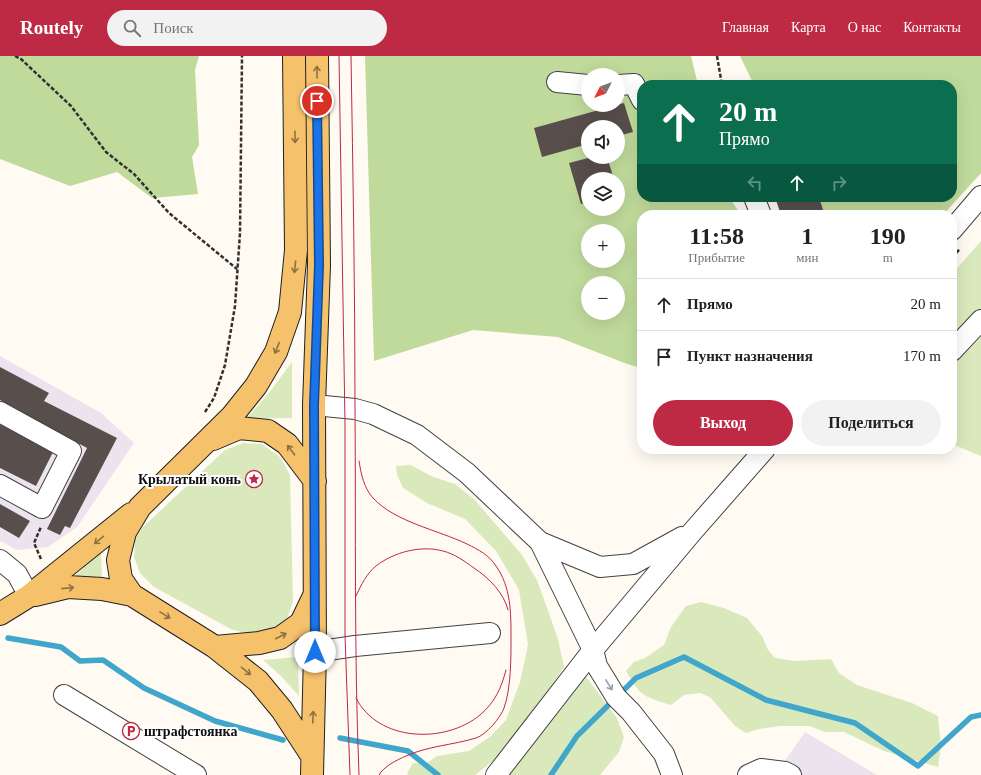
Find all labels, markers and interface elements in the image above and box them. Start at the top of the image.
search box [107,10,387,46]
text: Routely [20,17,83,38]
icon: search [121,17,143,39]
text: Поиск [153,20,194,36]
text: Главная [722,20,769,35]
text: Карта [791,20,826,35]
text: О нас [848,20,881,35]
text: Контакты [903,20,961,35]
one-way arrow [313,66,321,79]
north arrow [581,68,625,112]
map controls [581,68,625,320]
pin [300,84,334,118]
icon: arrive [306,90,328,112]
icon: ahead [653,96,705,148]
text: 20 m [719,96,777,127]
button: sound [581,120,625,164]
text: Прямо [719,129,770,149]
one-way arrow [291,130,299,143]
button: layers [581,172,625,216]
icon: left [744,172,766,194]
icon: ahead [786,172,808,194]
icon: right [828,172,850,194]
text: 11:58 [689,223,744,249]
text: 1 [801,223,813,249]
text: 190 [870,223,906,249]
button: + [581,224,625,268]
text: Прибытие [688,250,745,265]
text: мин [796,250,818,265]
text: m [883,250,893,265]
one-way arrow [291,260,299,273]
button: − [581,276,625,320]
icon: ahead [653,294,675,316]
text: Прямо [687,296,733,312]
text: 20 m [911,296,941,312]
one-way arrow [273,342,281,354]
icon: arrive [653,346,675,368]
text: Пункт назначения [687,348,813,364]
text: 170 m [903,348,941,364]
button: Выход [653,400,793,446]
button: Поделиться [801,400,941,446]
one-way arrow [287,444,295,455]
place icon: Крылатый конь [244,469,264,489]
place label: Крылатый конь [138,472,242,487]
one-way arrow [94,536,105,545]
one-way arrow [61,585,74,592]
one-way arrow [159,612,171,620]
position arrow [294,631,336,673]
one-way arrow [275,632,287,639]
one-way arrow [240,667,251,676]
one-way arrow [605,679,613,690]
one-way arrow [309,711,317,724]
parking icon: штрафстоянка [121,721,141,741]
place label: штрафстоянка [144,724,237,739]

